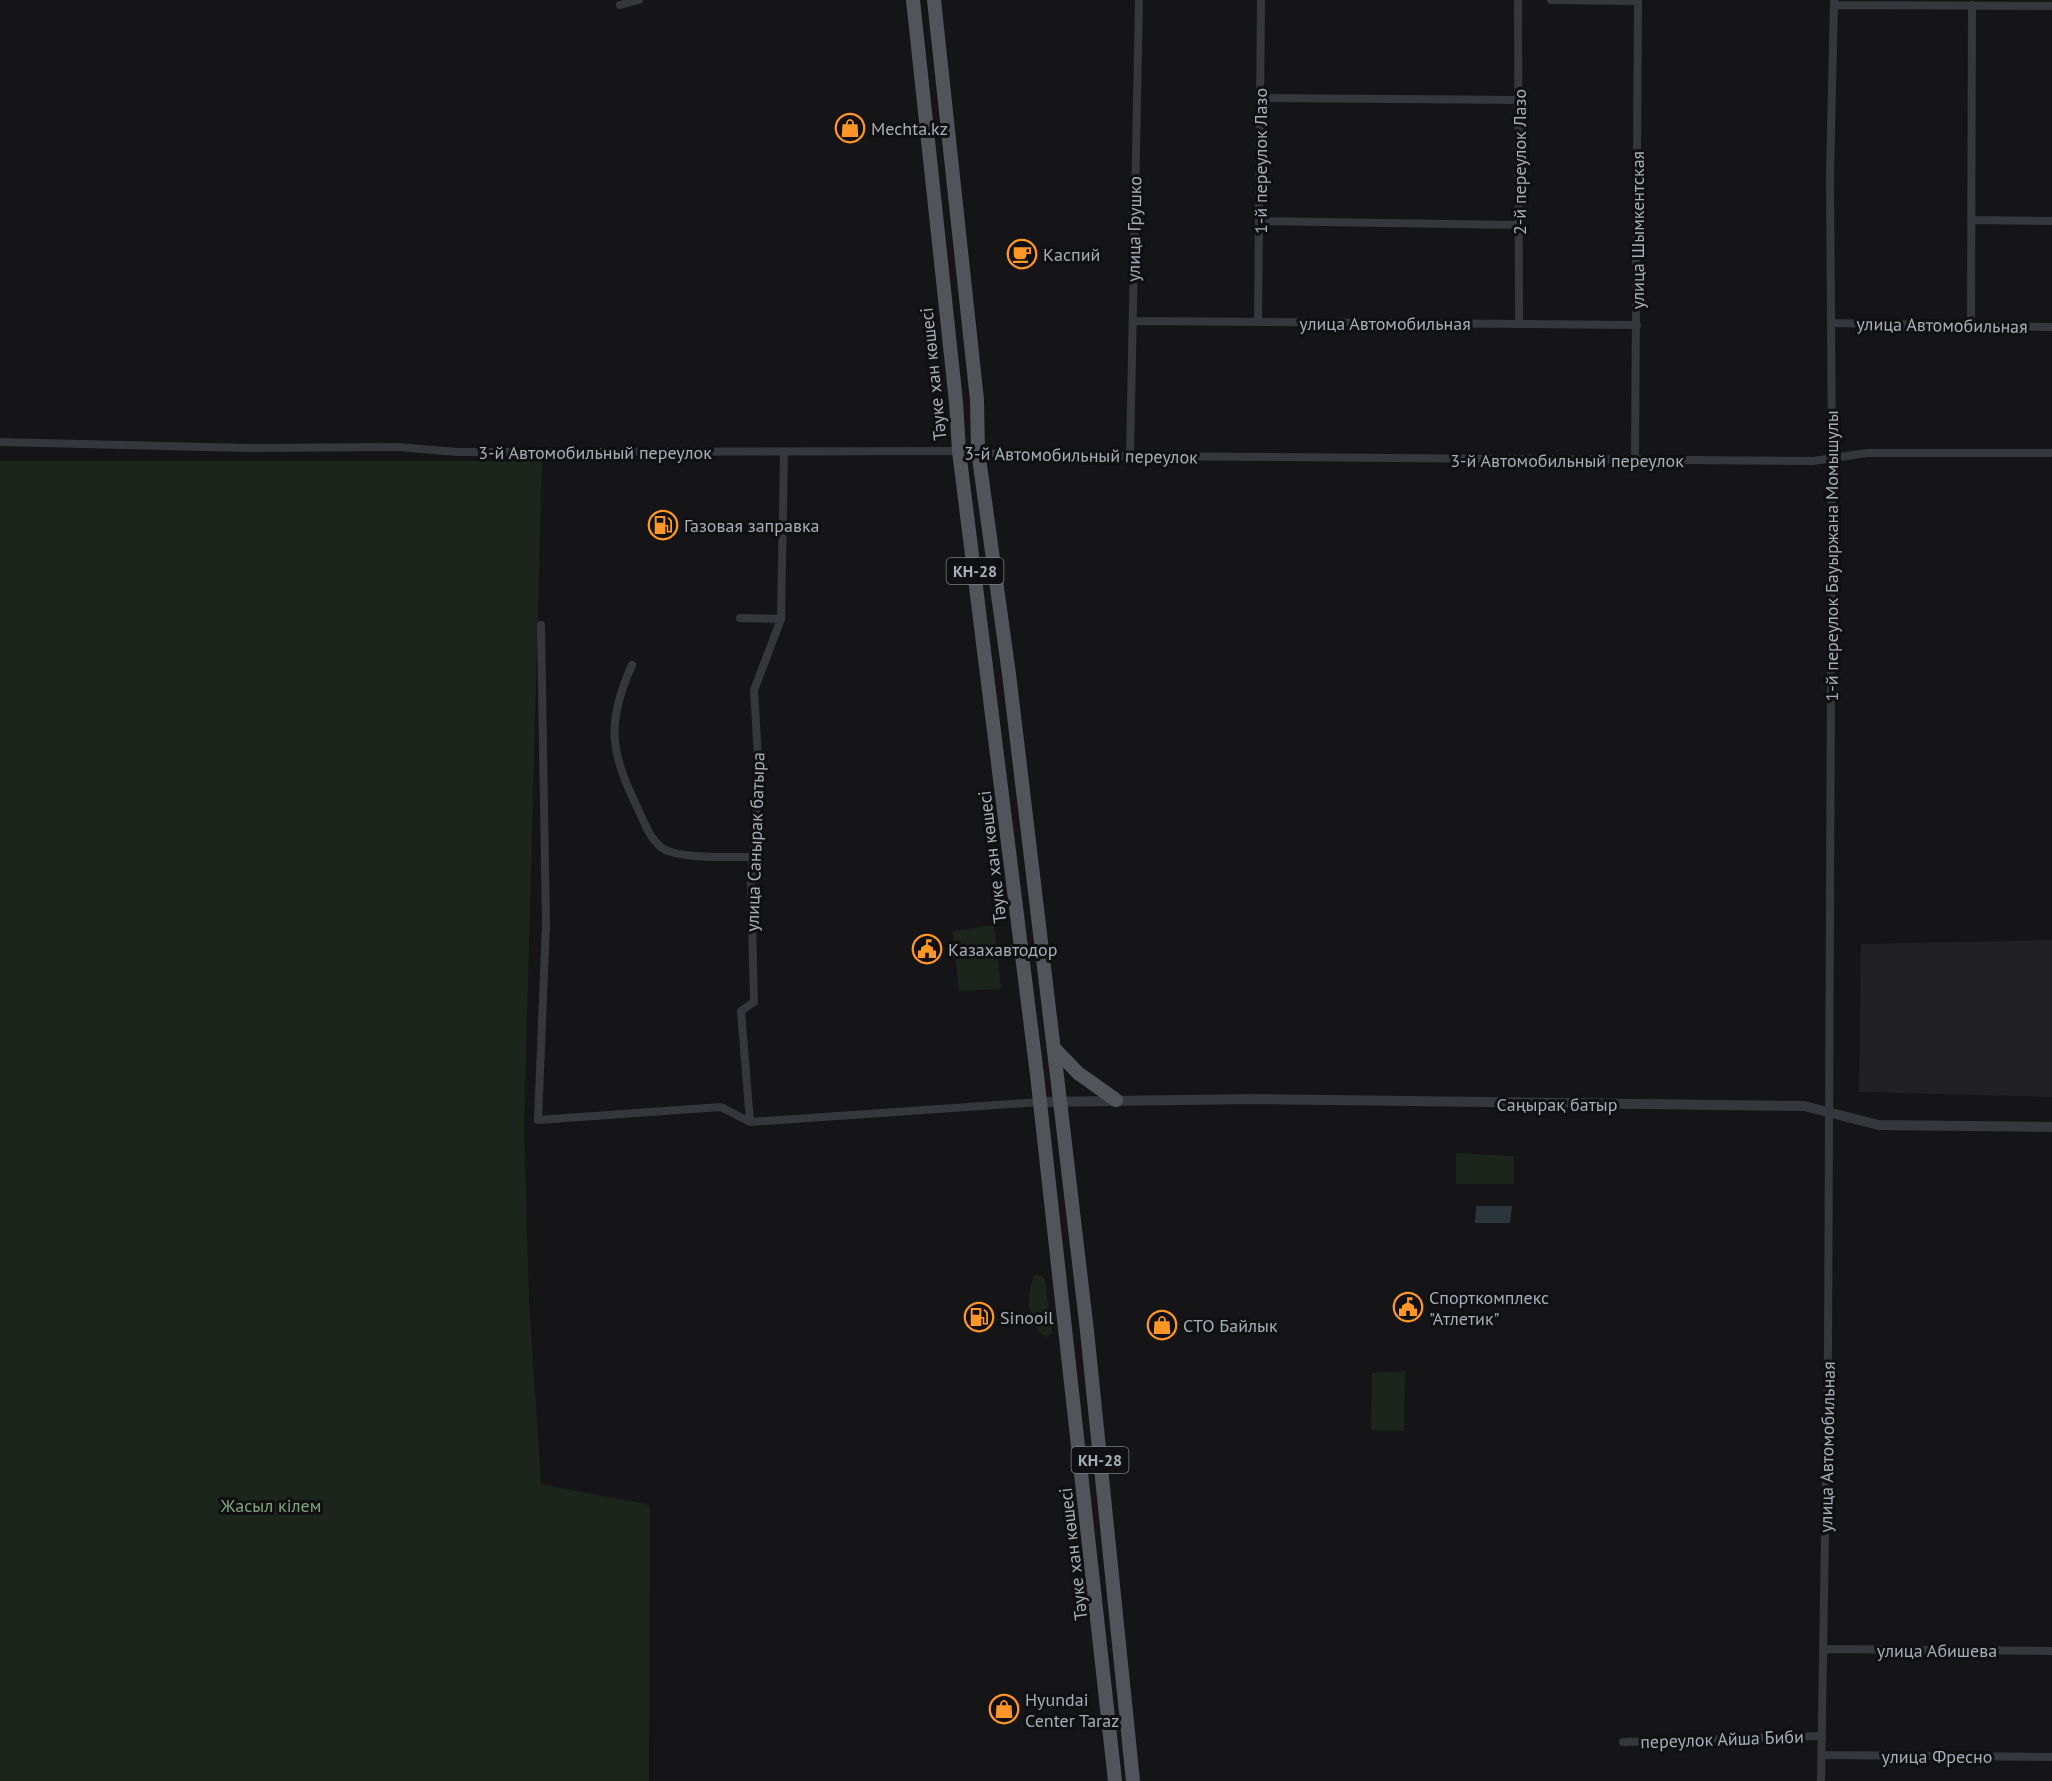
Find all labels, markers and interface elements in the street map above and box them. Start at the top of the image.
street label: 1-й переулок Лазо [1249,88,1272,234]
street label: 2-й переулок Лазо [1508,89,1531,235]
shop icon: Mechta.kz [834,112,866,144]
place label: Mechta.kz [871,117,948,140]
street label: улица Шымкентская [1626,151,1649,309]
street label: улица Грушко [1122,176,1146,282]
cafe icon: Каспий [1006,238,1038,270]
place label: Каспий [1043,243,1100,266]
street label: Тәуке хан көшесі [915,306,951,442]
street label: улица Автомобильная [1299,312,1471,335]
street label: улица Автомобильная [1856,312,2028,338]
street label: 1-й переулок Бауыржана Момышулы [1820,410,1843,702]
street label: 3-й Автомобильный переулок [478,441,712,464]
street label: 3-й Автомобильный переулок [964,441,1198,469]
street label: 3-й Автомобильный переулок [1450,449,1684,472]
fuel station icon: Газовая заправка [647,509,679,541]
place label: Газовая заправка [684,514,819,537]
road number: КН-28 [946,558,1004,584]
street label: улица Санырак батыра [740,752,770,932]
street label: Тәуке хан көшесі [972,789,1012,925]
public building icon: Казахавтодор [911,933,943,965]
place label: Казахавтодор [948,938,1058,961]
street label: Саңырақ батыр [1497,1093,1617,1116]
place label: Спорткомплекс "Атлетик" [1429,1286,1549,1330]
public building icon: Спорткомплекс "Атлетик" [1392,1291,1424,1323]
fuel station icon: Sinooil [963,1301,995,1333]
place label: Sinooil [1000,1306,1054,1329]
shop icon: СТО Байлык [1146,1309,1178,1341]
place label: СТО Байлык [1183,1314,1278,1337]
street label: улица Автомобильная [1814,1361,1840,1533]
road number: КН-28 [1072,1447,1128,1473]
street label: Тәуке хан көшесі [1053,1486,1093,1622]
park label: Жасыл кілем [220,1494,321,1517]
street label: улица Абишева [1877,1639,1997,1662]
place label: Hyundai Center Taraz [1025,1688,1119,1732]
shop icon: Hyundai Center Taraz [988,1693,1020,1725]
street label: переулок Айша Биби [1640,1725,1804,1753]
street label: улица Фресно [1882,1745,1992,1768]

